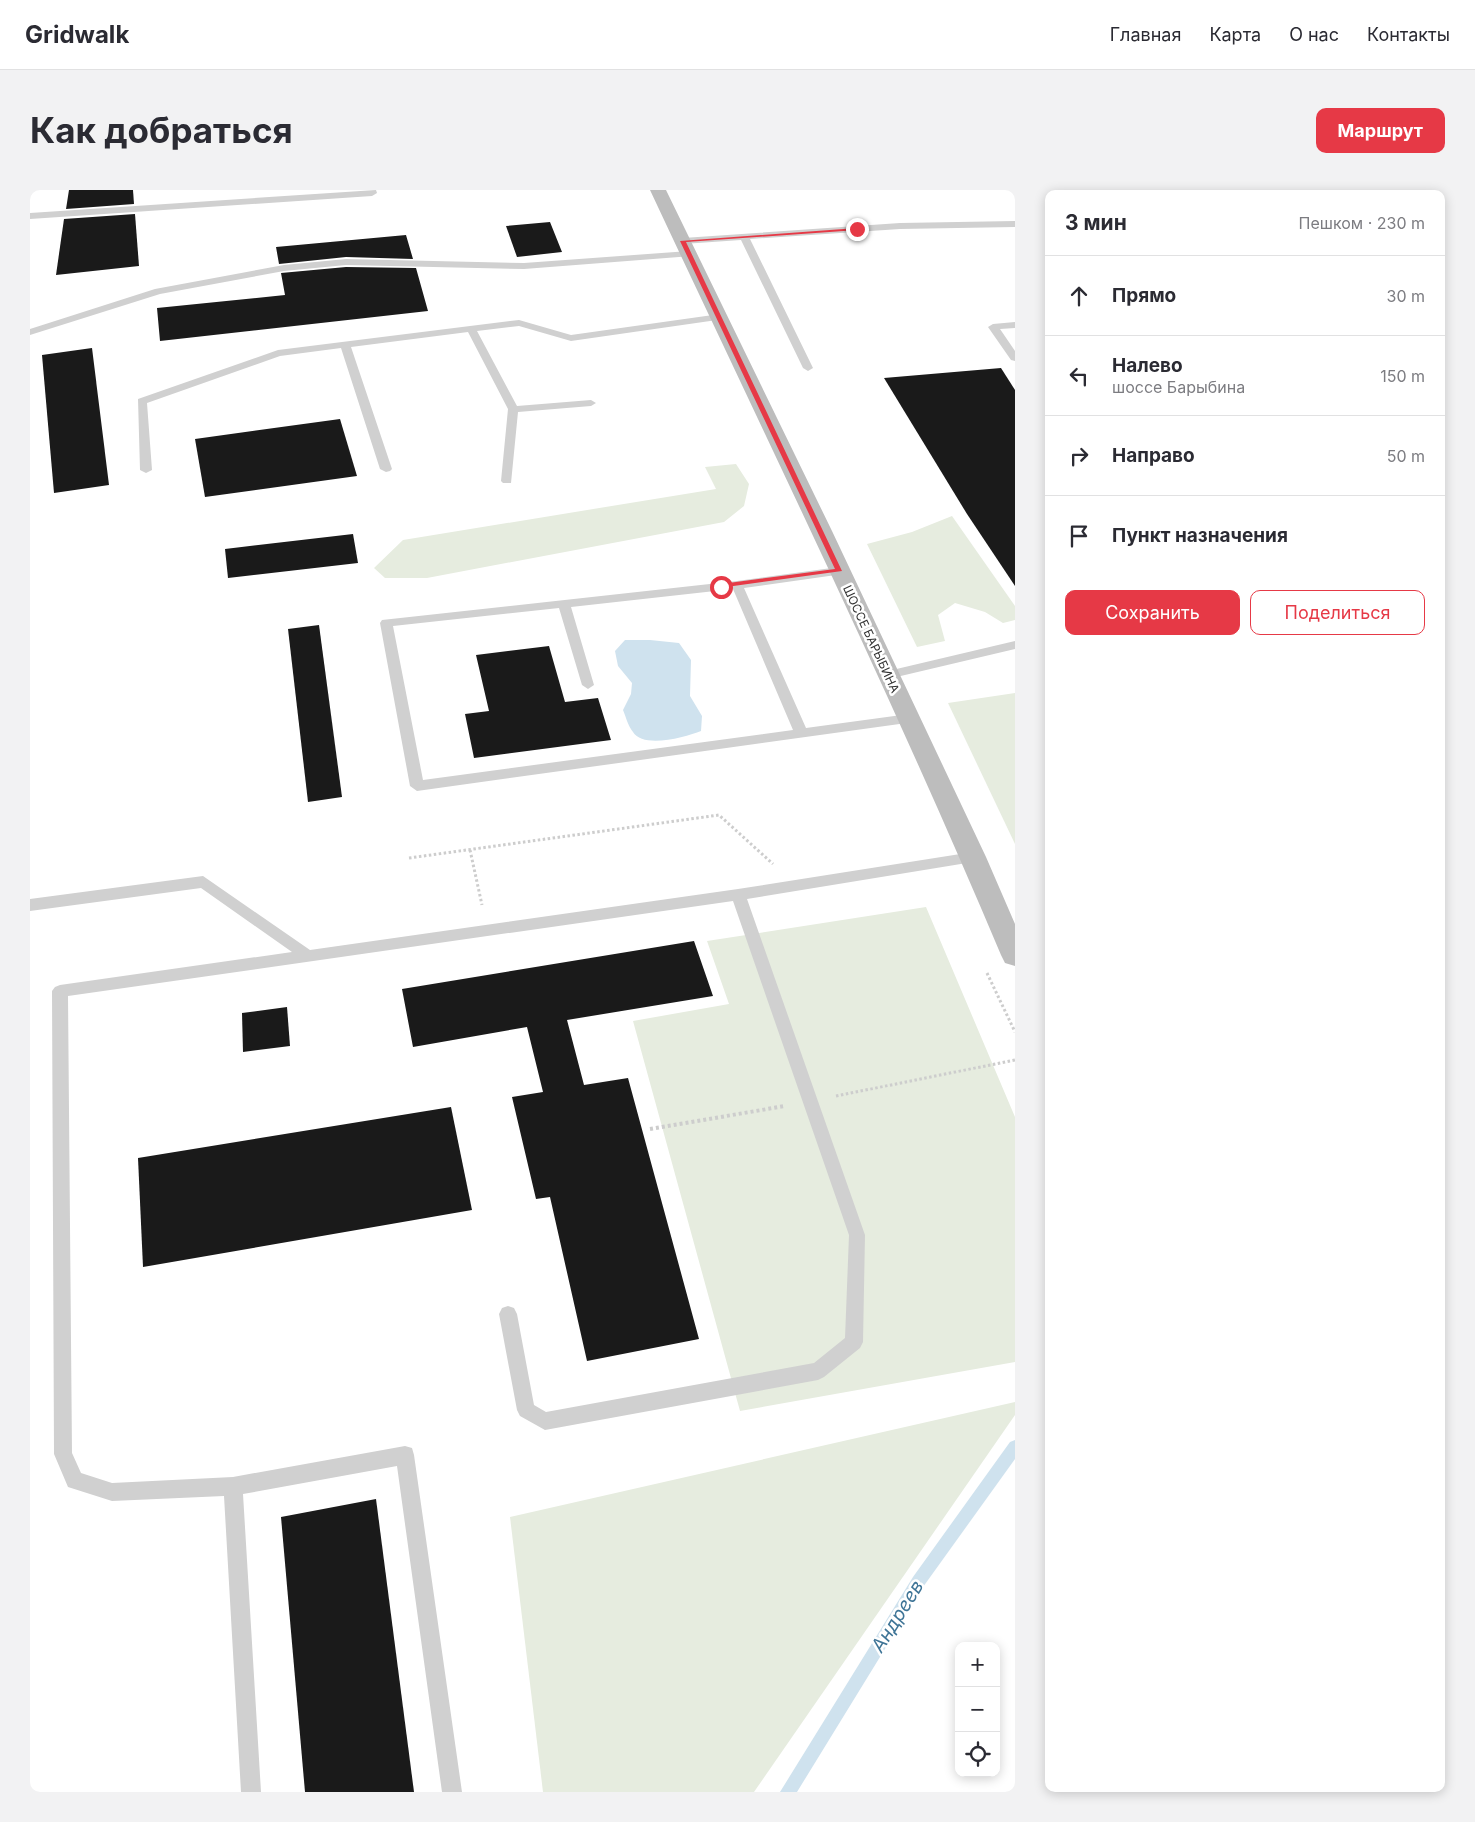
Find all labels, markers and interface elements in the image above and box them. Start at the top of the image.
text: Gridwalk [25,20,129,49]
text: Главная [1110,24,1181,45]
text: Карта [1209,24,1261,45]
text: О нас [1289,24,1339,45]
text: Контакты [1367,24,1450,45]
button: Маршрут [1316,108,1445,153]
text: Как добраться [30,109,293,151]
text: 3 мин [1065,210,1127,235]
text: Пешком · 230 m [1299,213,1425,233]
route end [846,218,869,241]
icon: ahead [1065,282,1093,310]
text: Прямо [1112,284,1176,307]
text: 30 m [1387,286,1425,306]
text: Налево [1112,354,1183,377]
icon: left [1065,362,1093,390]
text: 150 m [1380,366,1425,386]
text: шоссе Барыбина [1112,377,1245,397]
icon: right [1065,442,1093,470]
text: Направо [1112,444,1195,467]
text: 50 m [1387,446,1425,466]
icon: arrive [1065,522,1093,550]
text: Пункт назначения [1112,524,1288,547]
route start [710,576,733,599]
street label: ШОССЕ БАРЫБИНА [840,583,903,695]
button: Сохранить [1065,590,1240,635]
button: Поделиться [1250,590,1425,635]
water label: Андреев [866,1576,929,1657]
map controls [955,1642,1000,1777]
button: + [955,1642,1000,1687]
button: − [955,1687,1000,1732]
button: locate [955,1732,1000,1777]

